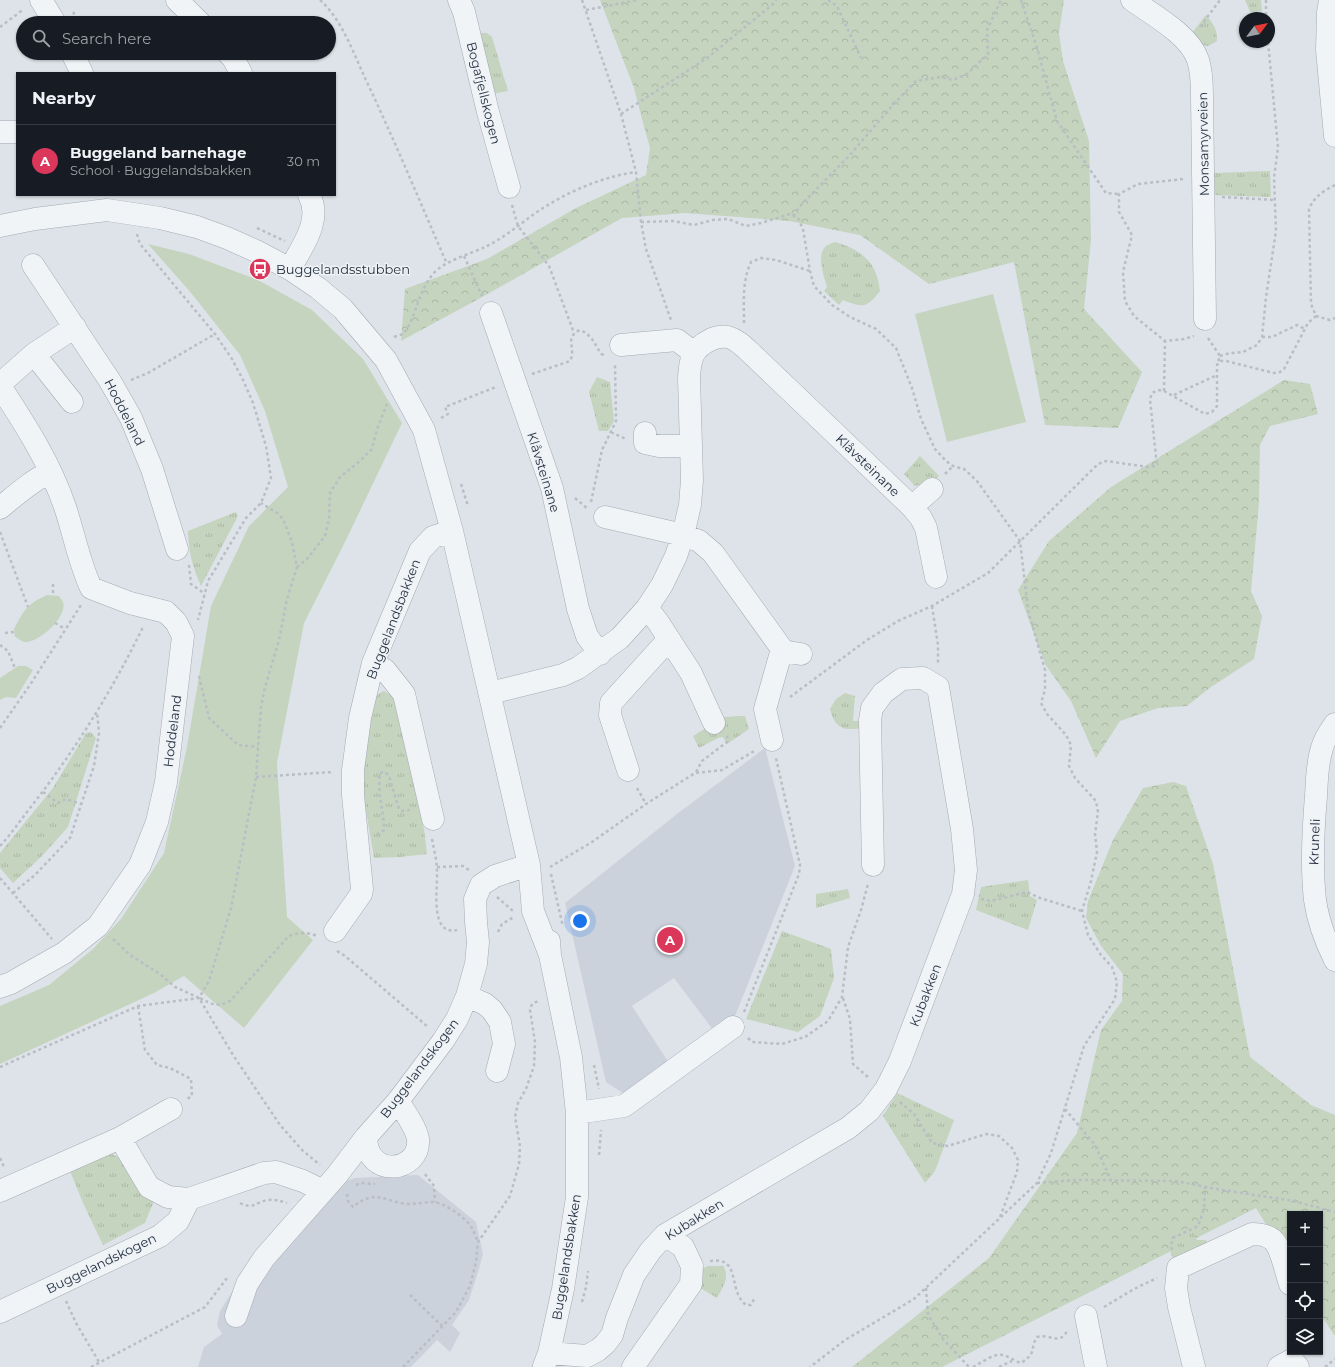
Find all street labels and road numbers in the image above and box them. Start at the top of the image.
street label: Bogafjellskogen [464,40,504,146]
street label: Monsamyrveien [1194,92,1212,196]
street label: Hoddeland [101,376,149,448]
street label: Klåvsteinane [524,430,564,514]
street label: Klåvsteinane [833,430,904,500]
street label: Buggelandsbakken [363,557,423,681]
street label: Hoddeland [160,694,184,768]
street label: Kruneli [1305,818,1323,866]
street label: Kubakken [906,961,944,1029]
street label: Buggelandskogen [376,1015,462,1121]
street label: Buggelandsbakken [548,1193,584,1321]
street label: Kubakken [662,1195,726,1243]
street label: Buggelandskogen [43,1229,159,1297]

